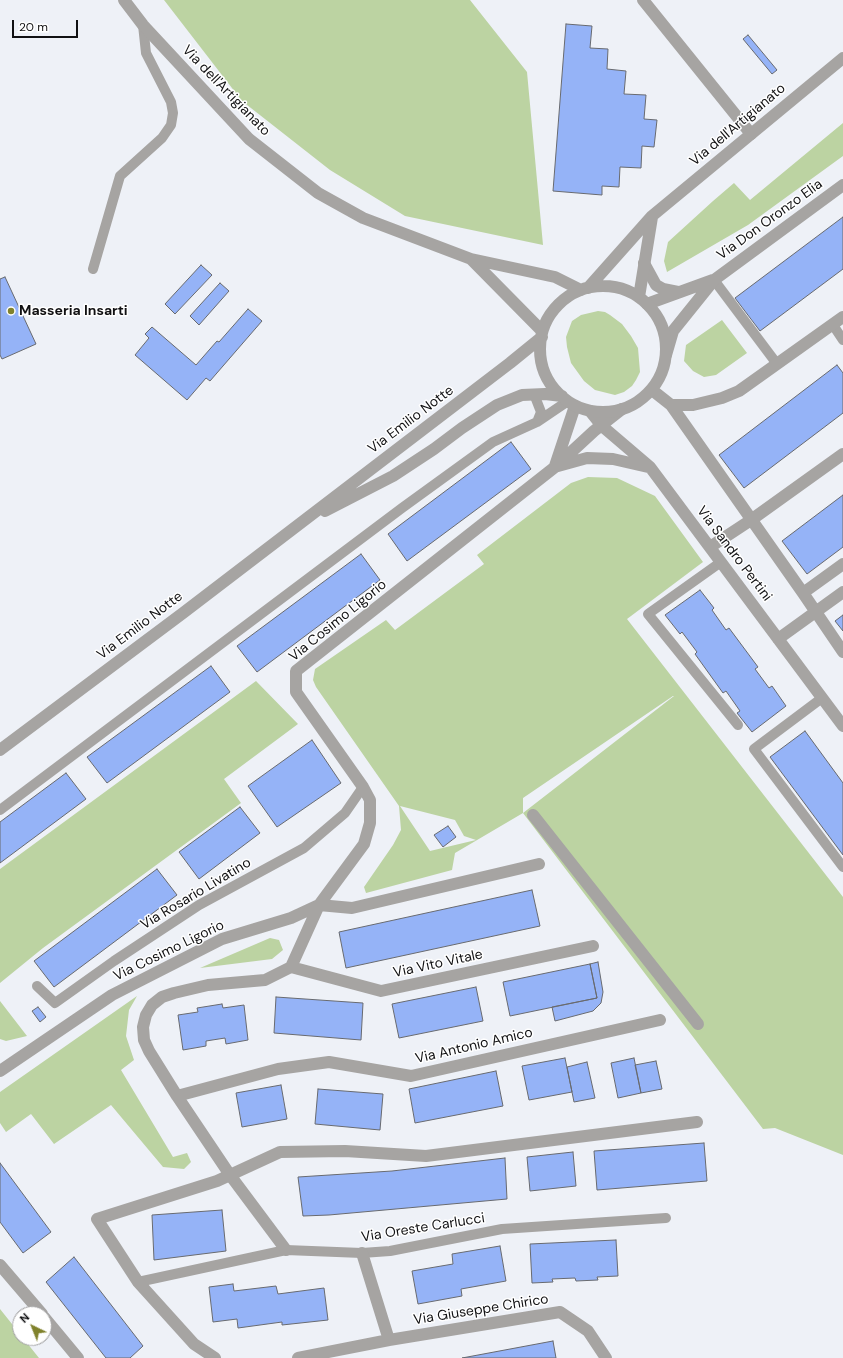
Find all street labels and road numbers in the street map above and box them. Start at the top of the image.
street label: Via dell'Artigianato [178,42,274,140]
street label: Via dell'Artigianato [687,80,789,170]
street label: Via Don Oronzo Elia [714,176,826,264]
street label: Via Emilio Notte [365,382,457,458]
street label: Via Sandro Pertini [693,503,775,605]
street label: Via Cosimo Ligorio [286,576,390,666]
street label: Via Emilio Notte [94,588,186,664]
street label: Via Rosario Livatino [138,854,254,934]
street label: Via Cosimo Ligorio [111,917,227,985]
street label: Via Vito Vitale [392,946,484,982]
street label: Via Antonio Amico [414,1024,534,1068]
street label: Via Oreste Carlucci [360,1210,486,1246]
street label: Via Giuseppe Chirico [412,1291,550,1329]

